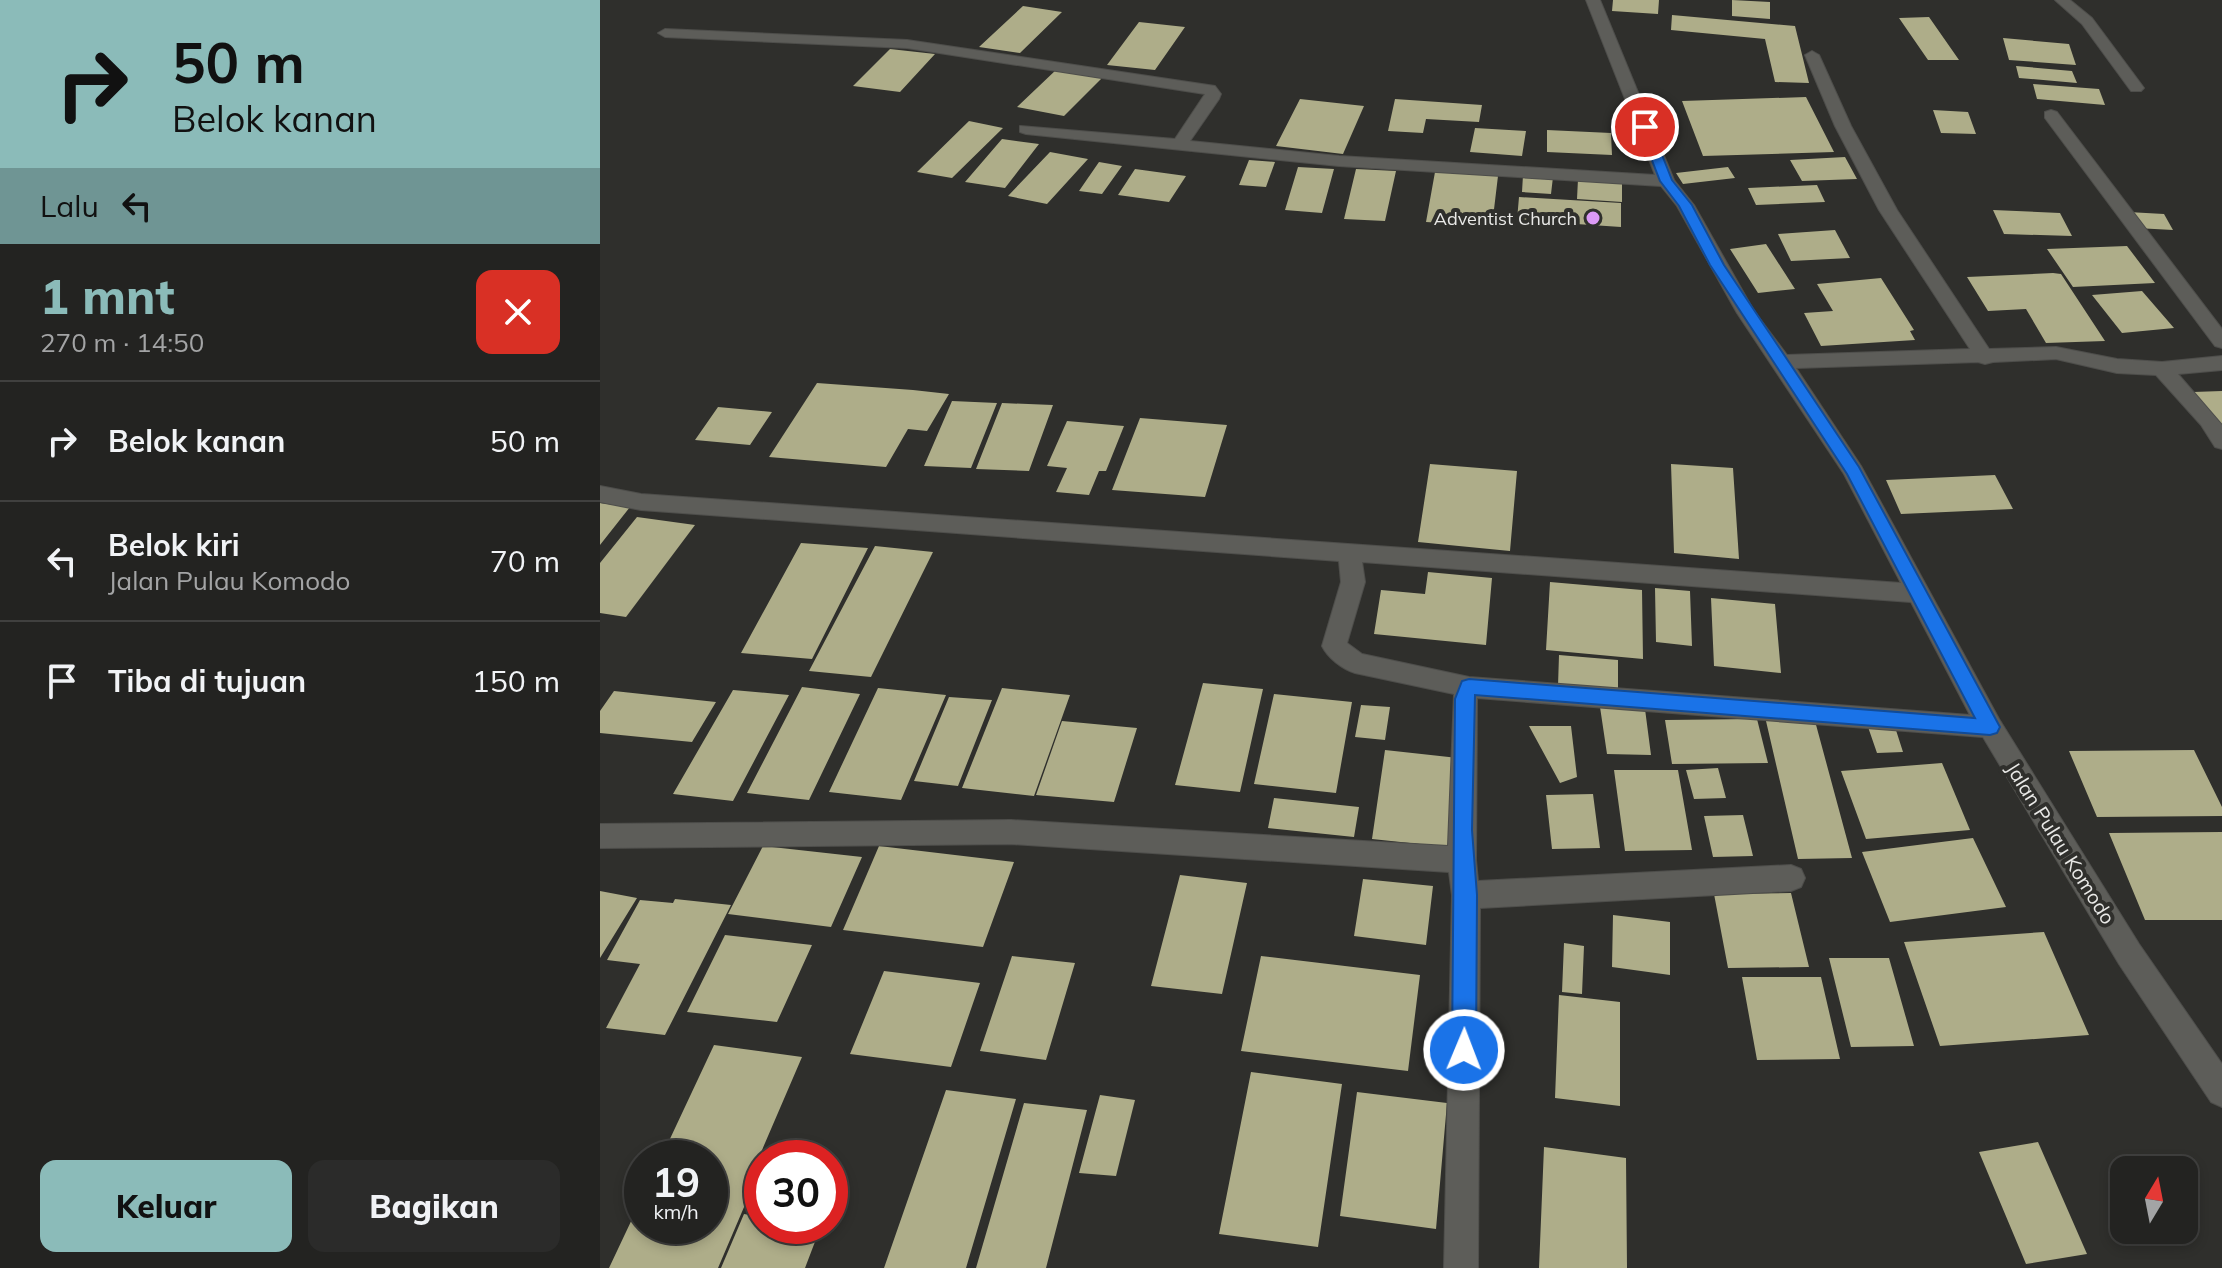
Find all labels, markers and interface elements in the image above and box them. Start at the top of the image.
text: 50 m [172,27,305,97]
icon: right [40,32,144,136]
pin [1611,93,1679,161]
text: Belok kanan [172,96,377,141]
icon: arrive [1623,105,1667,149]
icon: left [115,184,159,228]
text: Lalu [40,187,99,225]
place label: Adventist Church [1434,207,1577,230]
marker: Adventist Church [1584,209,1602,227]
text: 1 mnt [40,266,175,326]
button: close [476,270,560,354]
text: 270 m · 14:50 [40,326,204,359]
icon: right [40,419,84,463]
text: Belok kanan [108,422,285,460]
text: 50 m [490,422,560,460]
text: Belok kiri [108,526,240,564]
icon: left [40,539,84,583]
text: 70 m [490,542,560,580]
text: Jalan Pulau Komodo [108,564,350,597]
icon: arrive [40,659,84,703]
text: Tiba di tujuan [108,662,306,700]
text: 150 m [472,662,560,700]
street label: Jalan Pulau Komodo [2001,757,2121,929]
position arrow [1422,1008,1506,1092]
speed limit sign: 30 [744,1140,848,1244]
north arrow [2110,1156,2198,1244]
map controls [2110,1156,2198,1244]
text: 19 [652,1157,700,1207]
button: Keluar [40,1160,292,1252]
button: Bagikan [308,1160,560,1252]
text: km/h [653,1199,699,1224]

